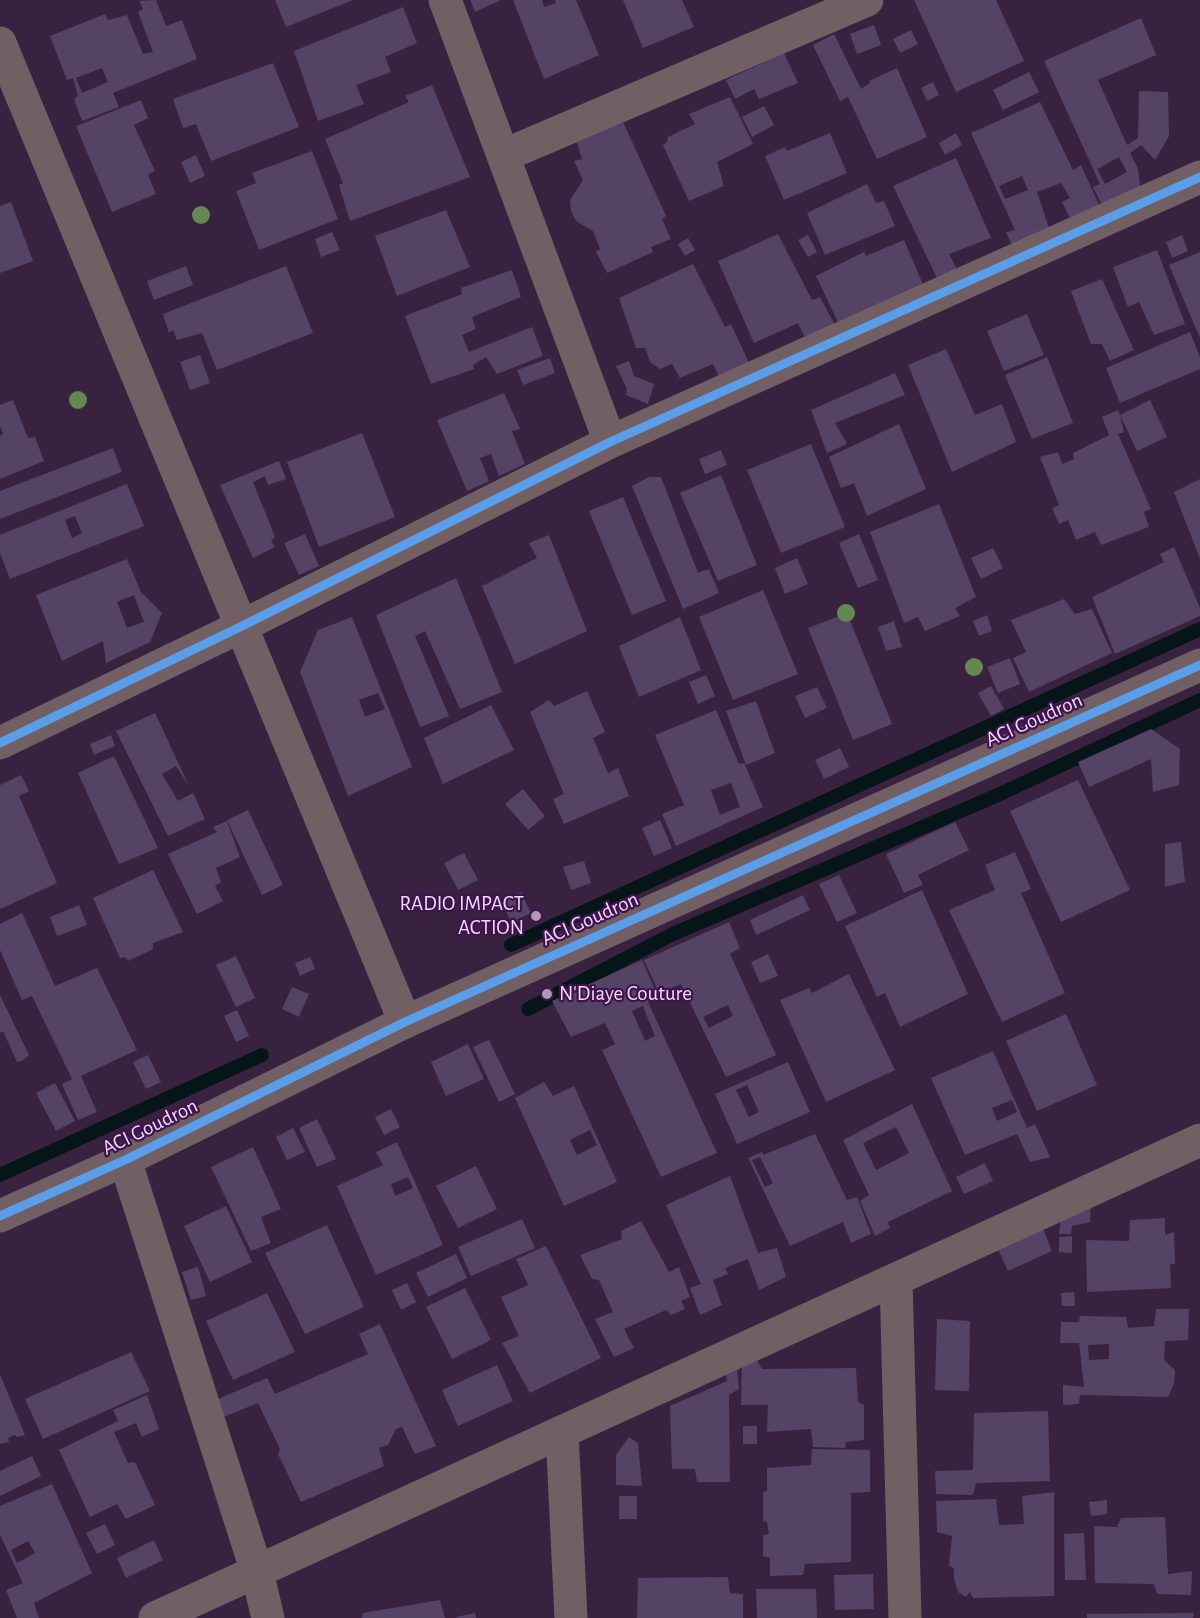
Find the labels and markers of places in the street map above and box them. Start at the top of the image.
place label: RADIO IMPACT ACTION [399,891,524,941]
marker: RADIO IMPACT ACTION [529,909,543,923]
place label: N'Diaye Couture [559,981,692,1007]
marker: N'Diaye Couture [540,987,554,1001]

